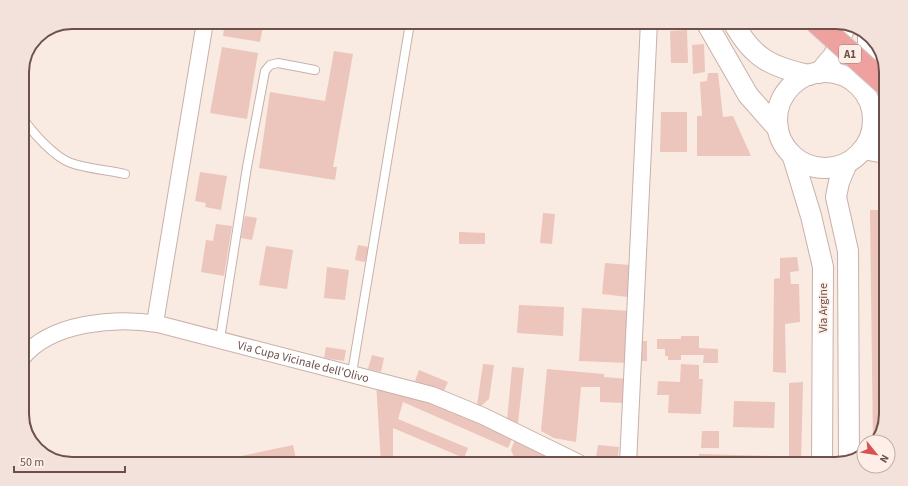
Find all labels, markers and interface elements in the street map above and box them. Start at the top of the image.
road number: A1 [839,45,861,63]
street label: Via Argine [815,283,832,333]
street label: Via Cupa Vicinale dell'Olivo [236,337,371,387]
north arrow [856,434,896,474]
scale bar [14,448,125,474]
text: N [876,452,893,466]
text: 50 m [20,454,44,471]

